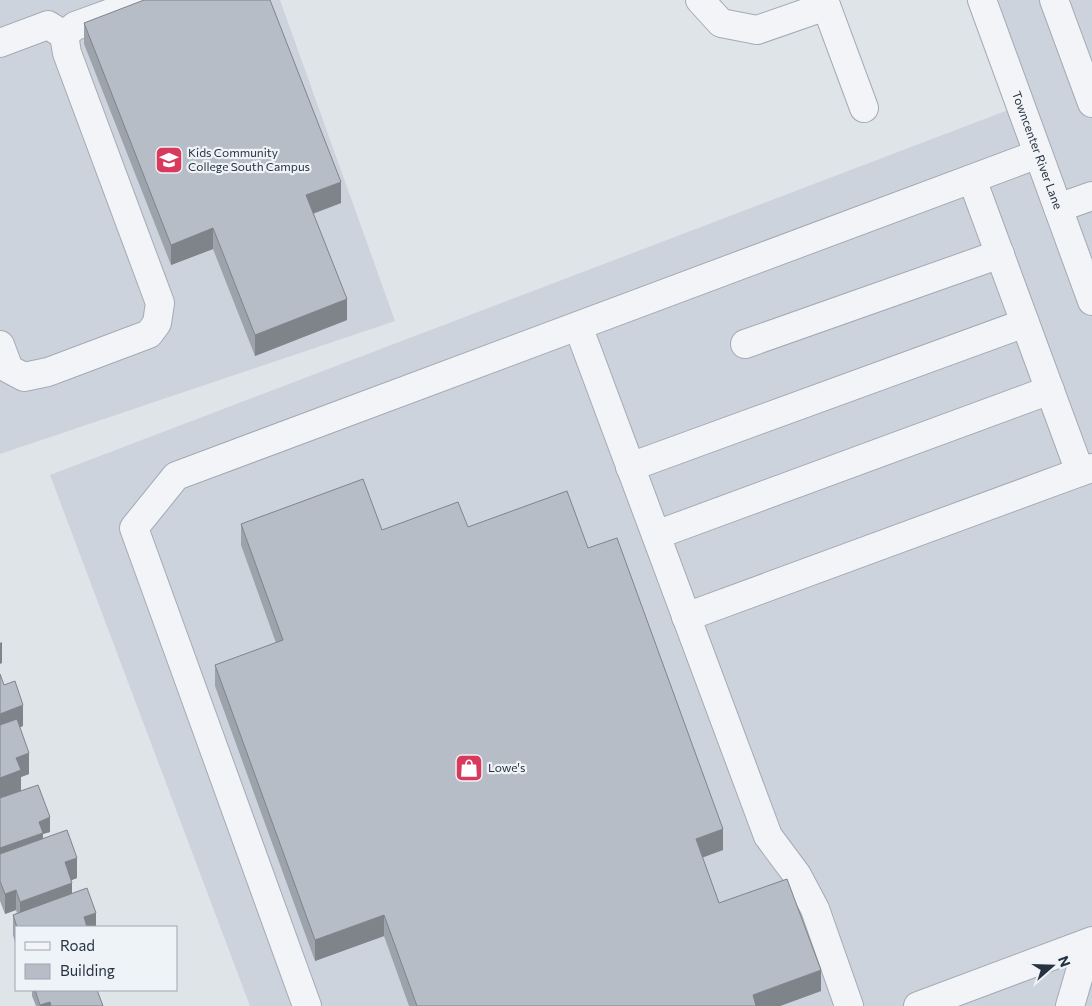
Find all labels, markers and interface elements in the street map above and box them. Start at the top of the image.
street label: Towncenter River Lane [1010,89,1066,211]
school or university icon: Kids Community College South Campus [154,145,184,175]
place label: Kids Community College South Campus [188,145,310,173]
shop icon: Lowe's [454,753,484,783]
place label: Lowe's [488,760,525,774]
legend [15,926,178,991]
text: Road [60,936,95,954]
north arrow [1027,941,1077,991]
text: N [1055,954,1074,969]
text: Building [60,961,115,979]

